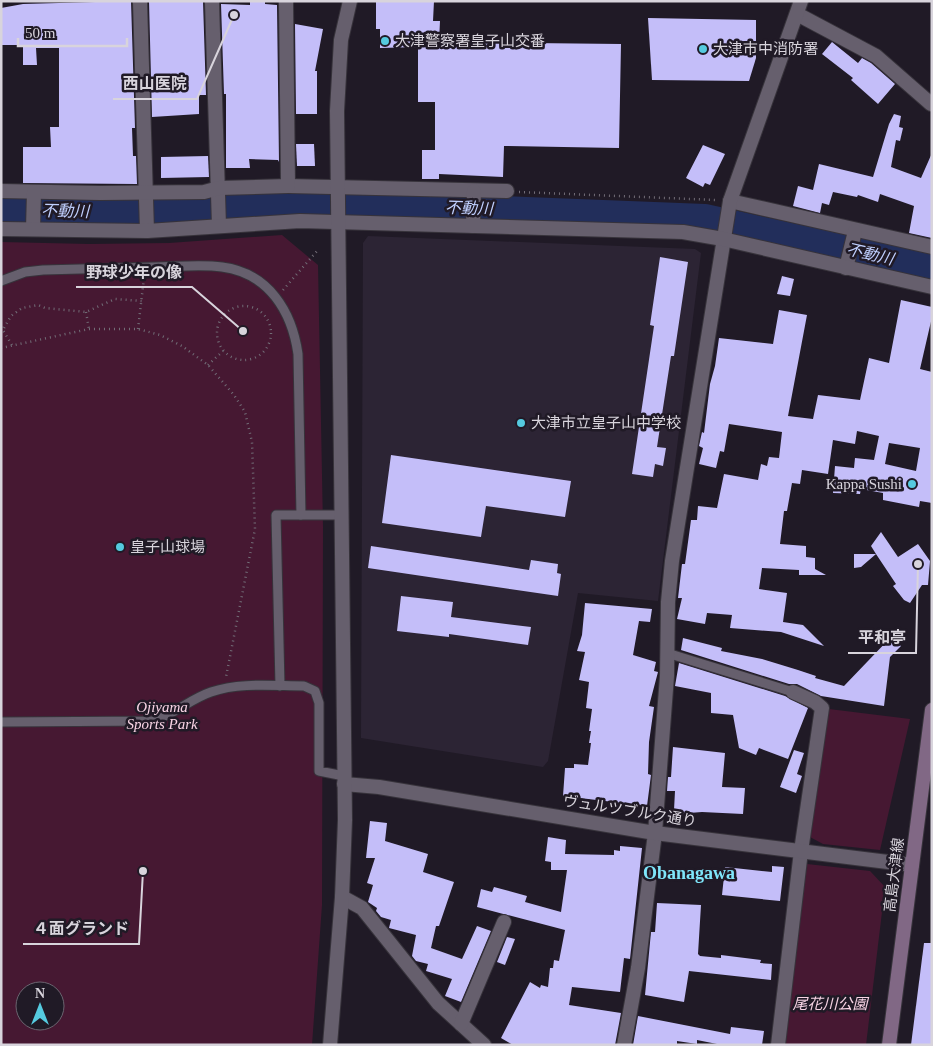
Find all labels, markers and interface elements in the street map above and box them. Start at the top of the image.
scale bar [18,15,126,47]
text: 50 m [25,25,56,41]
place label: 大津警察署皇子山交番 [395,33,545,49]
marker: 大津警察署皇子山交番 [379,35,391,47]
place label: 大津市中消防署 [713,41,818,57]
marker: 大津市中消防署 [697,43,709,55]
callout: 西山医院 [113,68,197,99]
text: 西山医院 [123,75,187,92]
water label: 不動川 [445,199,495,217]
water label: 不動川 [41,202,91,220]
water label: 不動川 [845,240,897,268]
callout: 野球少年の像 [76,256,192,287]
text: 野球少年の像 [86,264,182,281]
place label: 大津市立皇子山中学校 [531,415,681,431]
marker: 大津市立皇子山中学校 [515,417,527,429]
place label: Kappa Sushi [826,476,902,492]
marker: Kappa Sushi [906,478,918,490]
place label: 皇子山球場 [130,539,205,555]
marker: 皇子山球場 [114,541,126,553]
callout: 平和亭 [848,622,916,653]
text: 平和亭 [858,629,906,646]
park label: Ojiyama Sports Park [126,699,198,732]
street label: ヴュルツブルク通り [562,793,698,829]
street label: 高島大津線 [881,837,907,913]
district label: Obanagawa [643,863,735,883]
callout: ４面グランド [23,913,139,944]
text: ４面グランド [33,919,129,937]
north arrow [15,981,65,1031]
text: N [35,986,45,1001]
park label: 尾花川公園 [792,996,869,1012]

